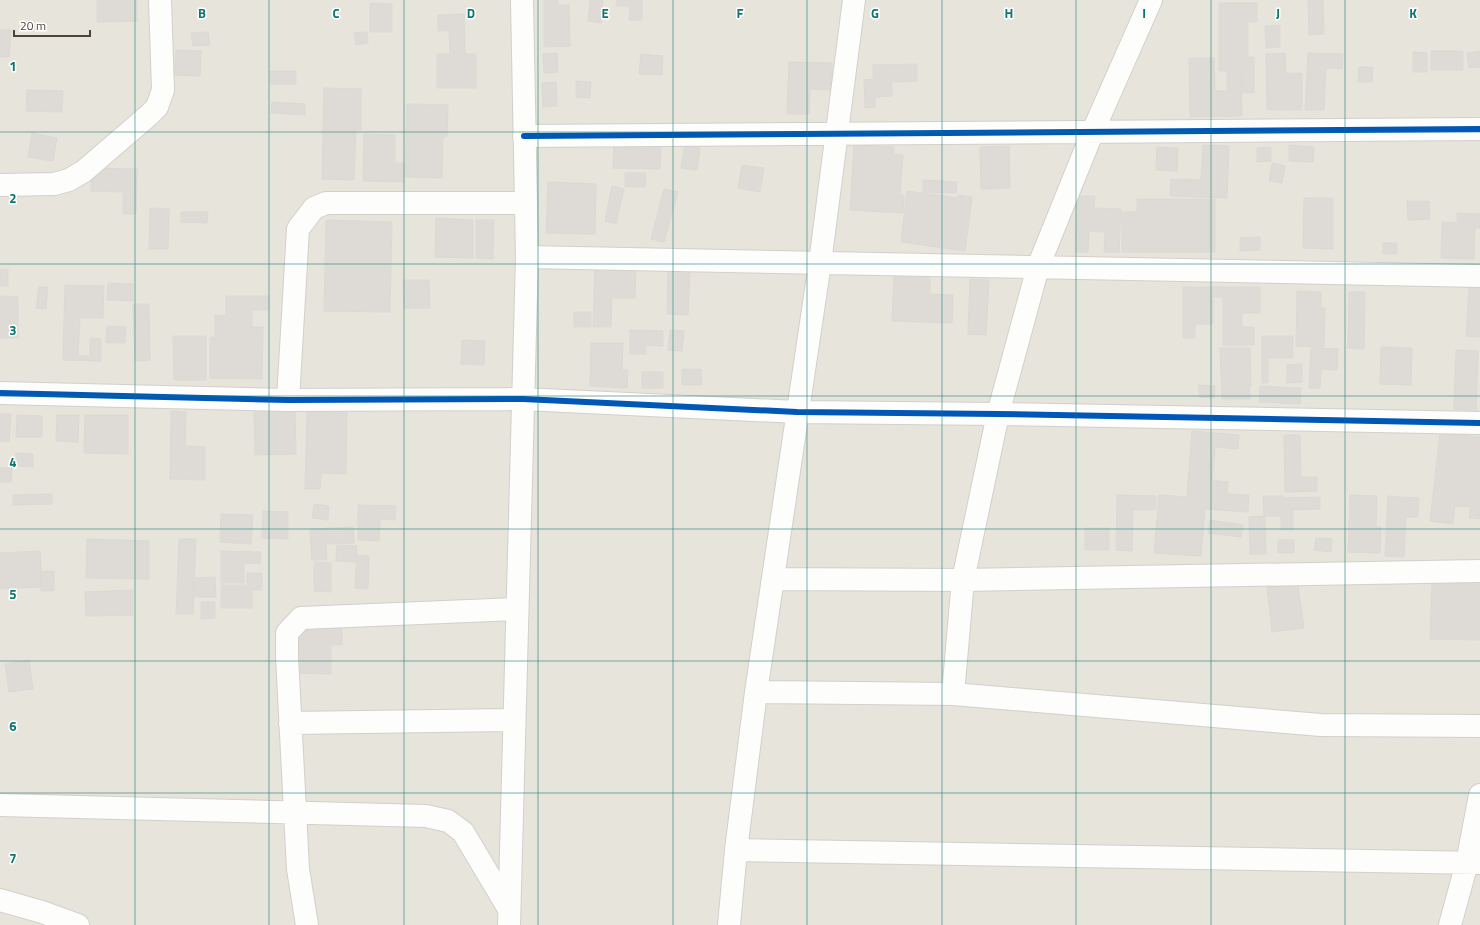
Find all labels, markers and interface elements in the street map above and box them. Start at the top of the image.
text: B [198,3,206,23]
text: C [332,3,340,23]
text: D [467,3,475,23]
text: E [601,3,609,23]
text: F [737,3,744,23]
text: G [871,3,879,23]
text: H [1005,3,1013,23]
text: I [1142,3,1146,23]
text: J [1276,3,1280,23]
text: K [1409,3,1417,23]
scale bar [14,12,90,38]
text: 20 m [20,16,46,35]
text: 1 [9,56,17,76]
text: 2 [9,188,17,208]
text: 3 [9,320,17,340]
text: 4 [9,452,17,472]
text: 5 [9,584,17,604]
text: 6 [9,716,17,736]
text: 7 [9,848,17,868]

